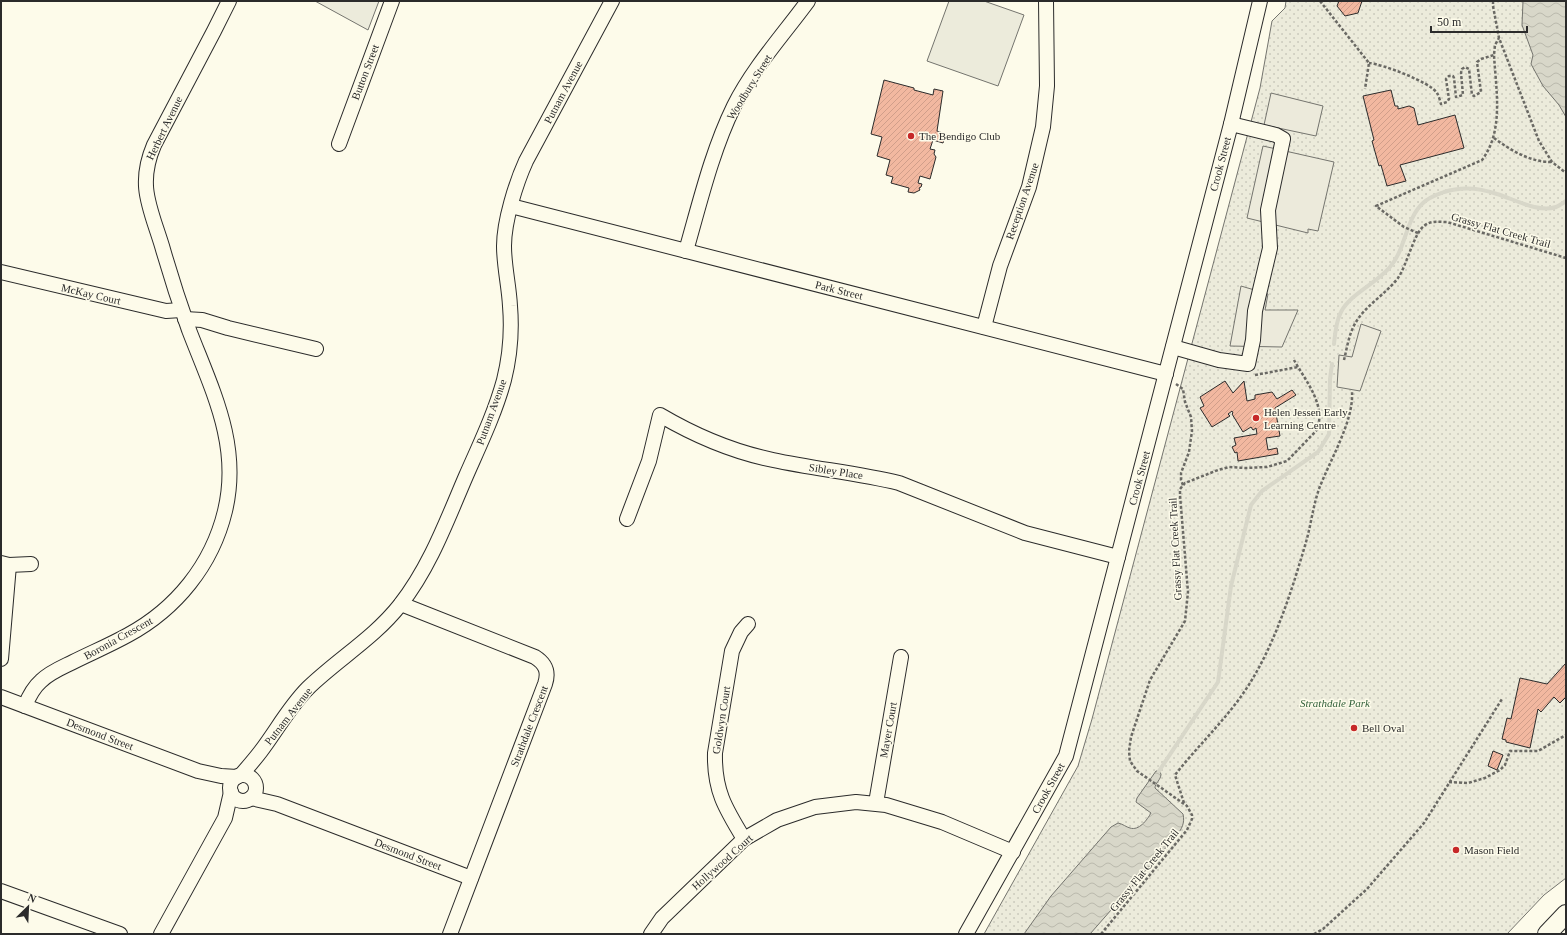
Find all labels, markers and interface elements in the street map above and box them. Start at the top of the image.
scale bar [1431,8,1527,34]
text: 50 m [1437,15,1462,29]
street label: Button Street [349,43,381,101]
street label: Woodbury Street [724,52,774,122]
street label: Putnam Avenue [541,59,585,125]
street label: Herbert Avenue [143,94,185,162]
place label: The Bendigo Club [919,130,1001,142]
marker: The Bendigo Club [906,131,916,141]
street label: Crook Street [1207,135,1233,193]
street label: Reception Avenue [1003,161,1041,241]
street label: Grassy Flat Creek Trail [1450,210,1552,250]
street label: Park Street [814,278,864,302]
street label: McKay Court [60,281,122,307]
street label: Putnam Avenue [474,377,509,447]
place label: Helen Jessen Early Learning Centre [1264,406,1348,431]
marker: Helen Jessen Early Learning Centre [1251,413,1261,423]
street label: Crook Street [1126,449,1152,507]
street label: Sibley Place [808,461,864,481]
street label: Grassy Flat Creek Trail [1166,497,1184,601]
street label: Boronia Crescent [82,614,154,662]
street label: Strathdale Crescent [508,684,550,768]
street label: Putnam Avenue [262,685,314,747]
street label: Goldwyn Court [710,685,732,755]
park label: Strathdale Park [1300,697,1371,709]
street label: Mayer Court [877,701,899,759]
street label: Desmond Street [65,716,135,752]
place label: Bell Oval [1362,722,1404,734]
marker: Bell Oval [1349,723,1359,733]
street label: Crook Street [1029,761,1067,815]
street label: Grassy Flat Creek Trail [1107,826,1181,914]
street label: Hollywood Court [689,832,755,892]
street label: Desmond Street [373,836,443,872]
place label: Mason Field [1464,844,1520,856]
marker: Mason Field [1451,845,1461,855]
north arrow [8,887,48,927]
text: N [26,891,38,905]

